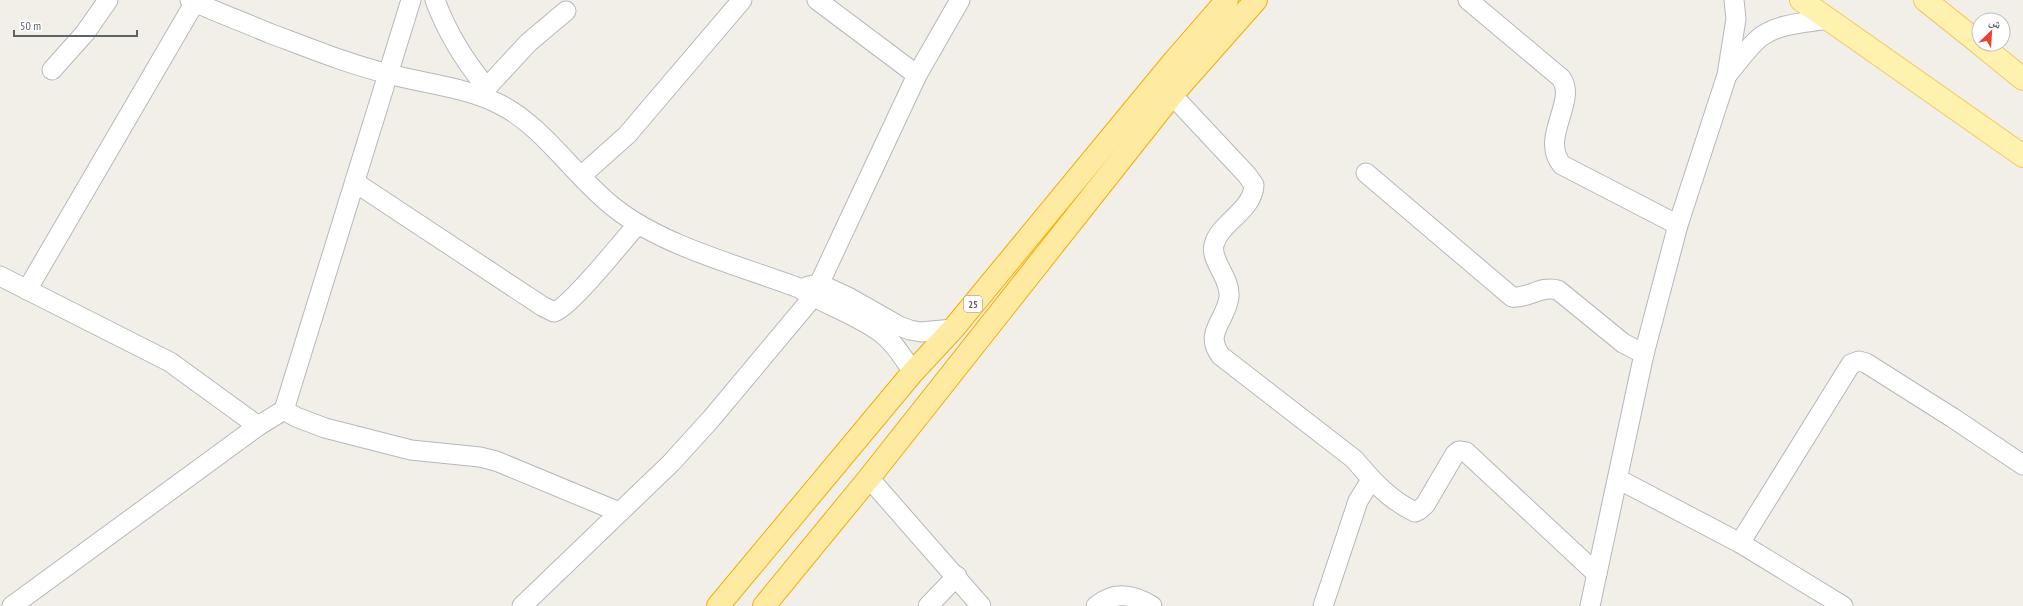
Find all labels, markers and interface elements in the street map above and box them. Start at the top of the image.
scale bar [14,12,137,38]
north arrow [1971,12,2011,52]
text: ش [1987,14,2004,33]
text: 50 m [20,18,41,33]
road number: 25 [964,296,982,312]

